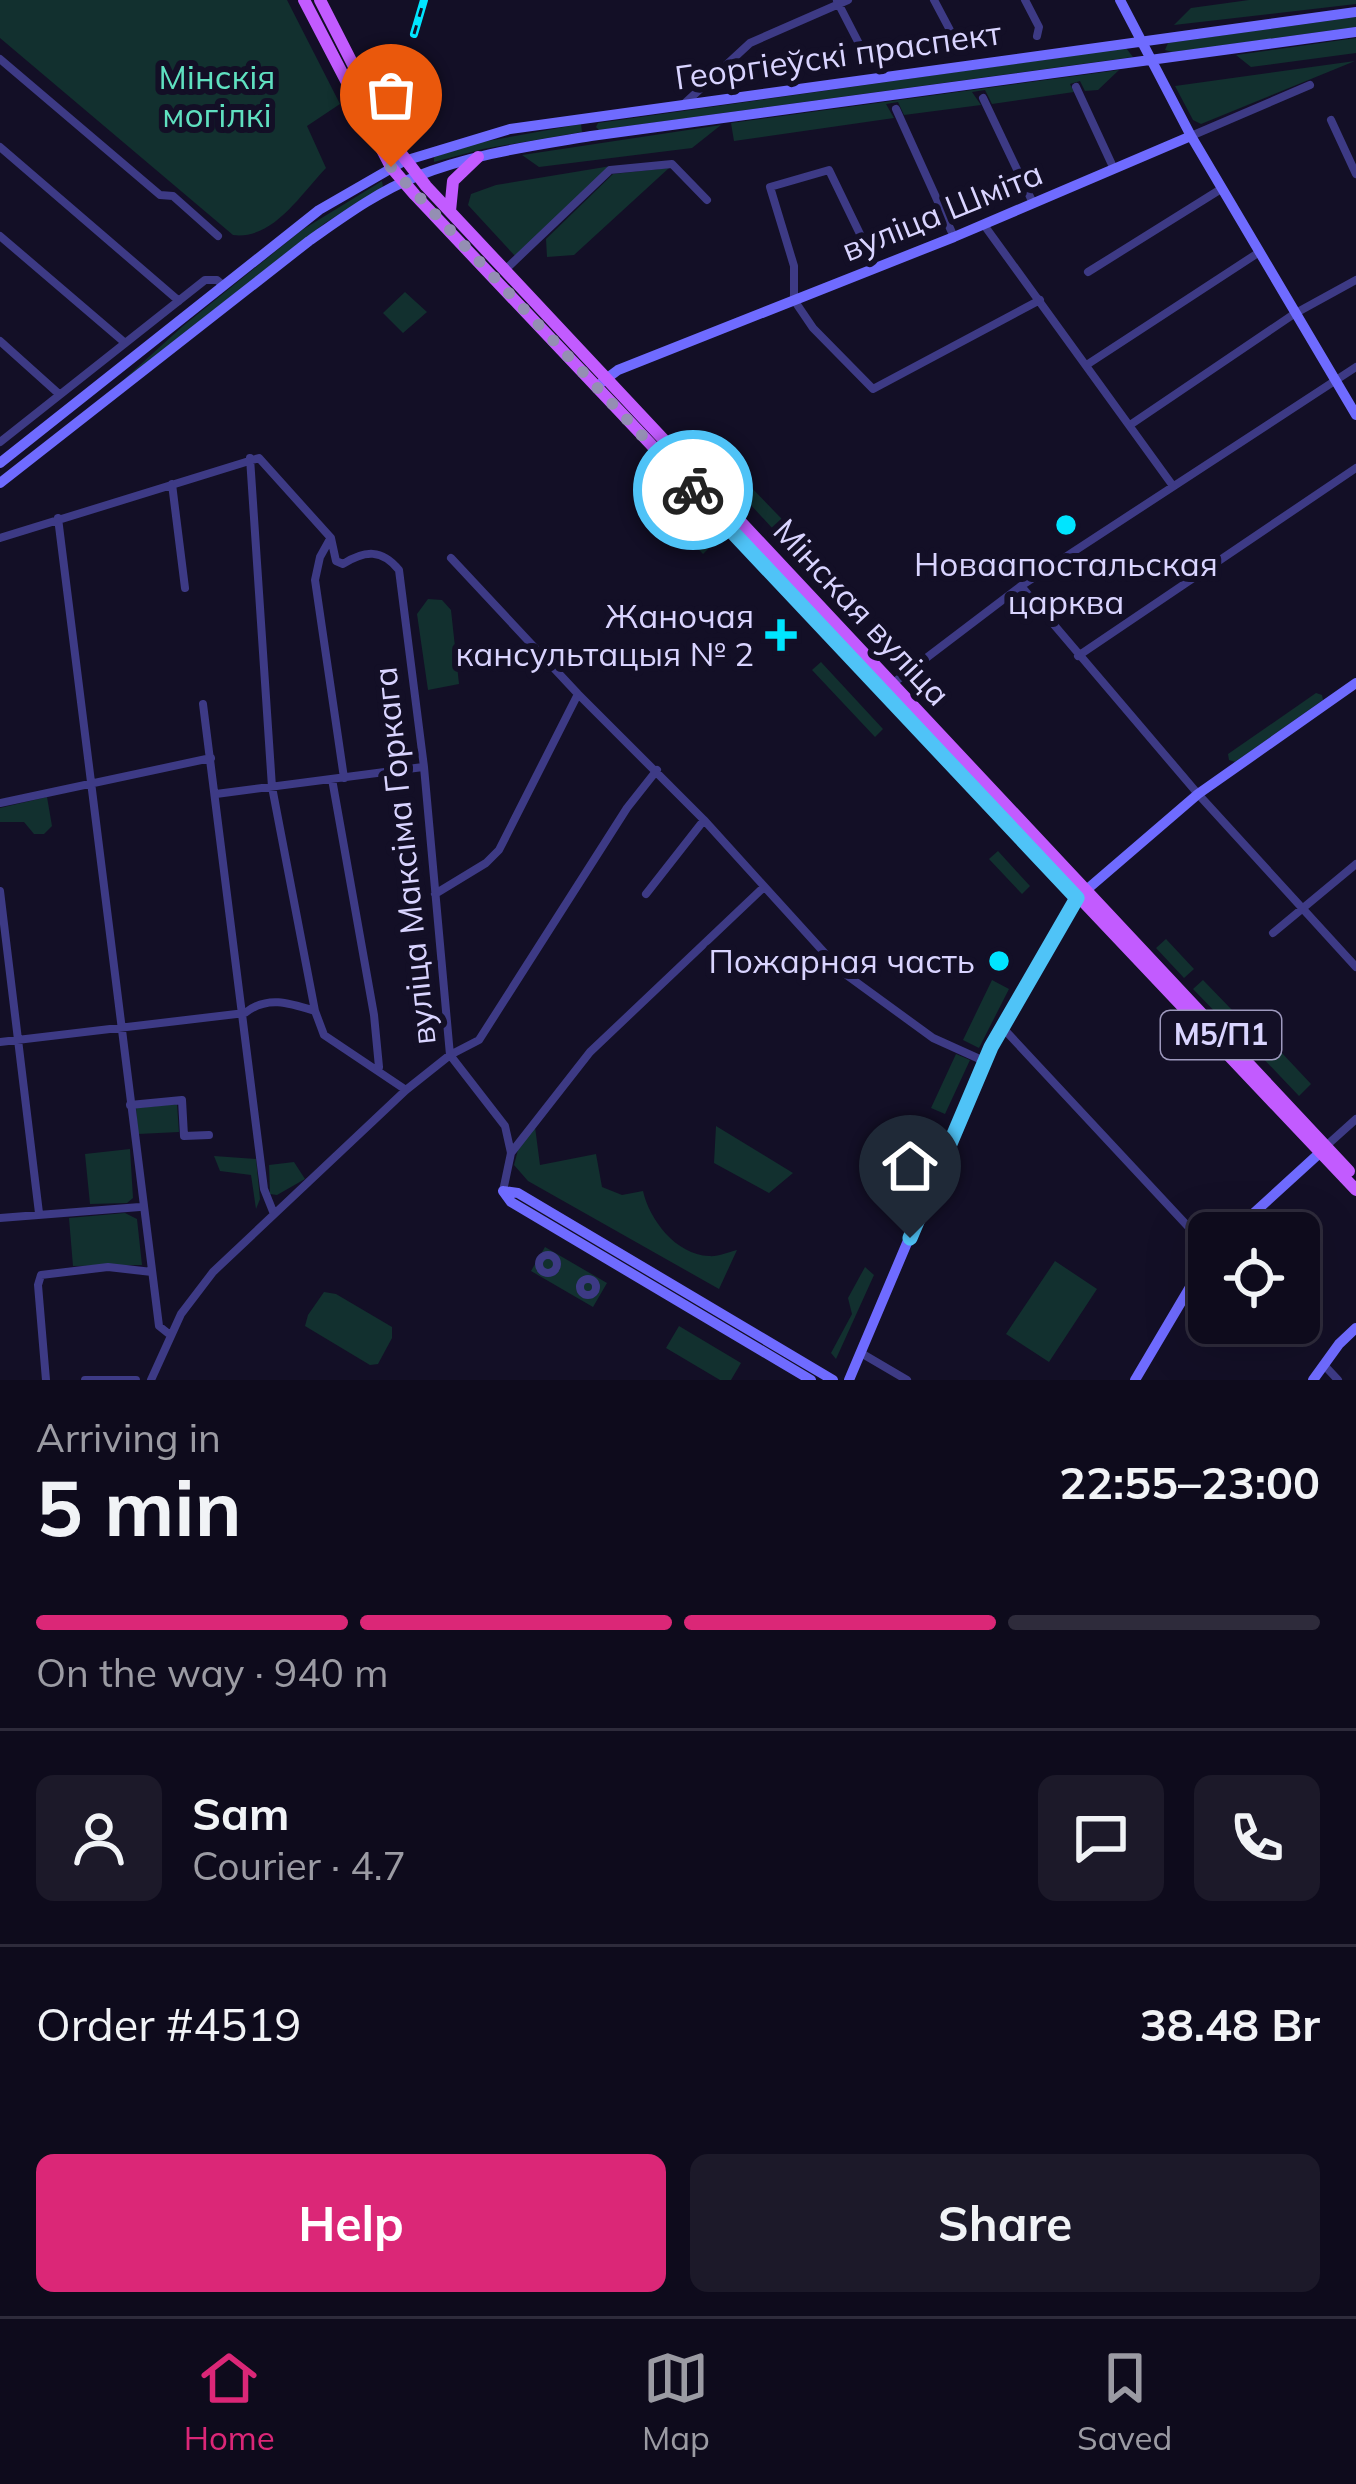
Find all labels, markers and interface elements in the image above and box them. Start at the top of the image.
street label: Георгіеўскі праспект [672,11,1004,98]
pin [340,44,442,167]
park label: Мінскія могілкі [159,56,275,135]
icon: bag [358,62,424,128]
street label: вуліца Шміта [835,152,1048,269]
courier [633,430,753,550]
icon: bike [660,457,726,523]
street label: Мінская вуліца [765,510,959,714]
marker: Новаапостальская царква [1053,512,1079,538]
place label: Новаапостальская царква [914,543,1218,622]
place label: Жаночая кансультацыя № 2 [455,595,754,674]
marker: Жаночая кансультацыя № 2 [765,619,797,651]
street label: вуліца Максіма Горкага [363,665,444,1047]
place label: Пожарная часть [709,940,975,981]
marker: Пожарная часть [986,948,1012,974]
road number: М5/П1 [1161,1011,1281,1059]
pin [859,1115,961,1238]
icon: home [877,1133,943,1199]
map controls [1188,1212,1320,1344]
button: locate [1188,1212,1320,1344]
text: Arriving in [36,1413,221,1462]
text: 22:55–23:00 [1059,1454,1320,1510]
text: 5 min [36,1458,242,1556]
text: On the way · 940 m [36,1648,388,1697]
button: person [36,1775,162,1901]
button: chat [1038,1775,1164,1901]
button: phone [1194,1775,1320,1901]
text: Sam [192,1785,289,1841]
text: Courier · 4.7 [192,1841,406,1890]
text: Order #4519 [36,1996,301,2052]
text: 38.48 Br [1140,1996,1320,2052]
button: Help [36,2154,666,2292]
button: Share [690,2154,1320,2292]
tab: Home [184,2345,275,2458]
tab: Map [642,2345,710,2458]
tab: Saved [1077,2345,1172,2458]

